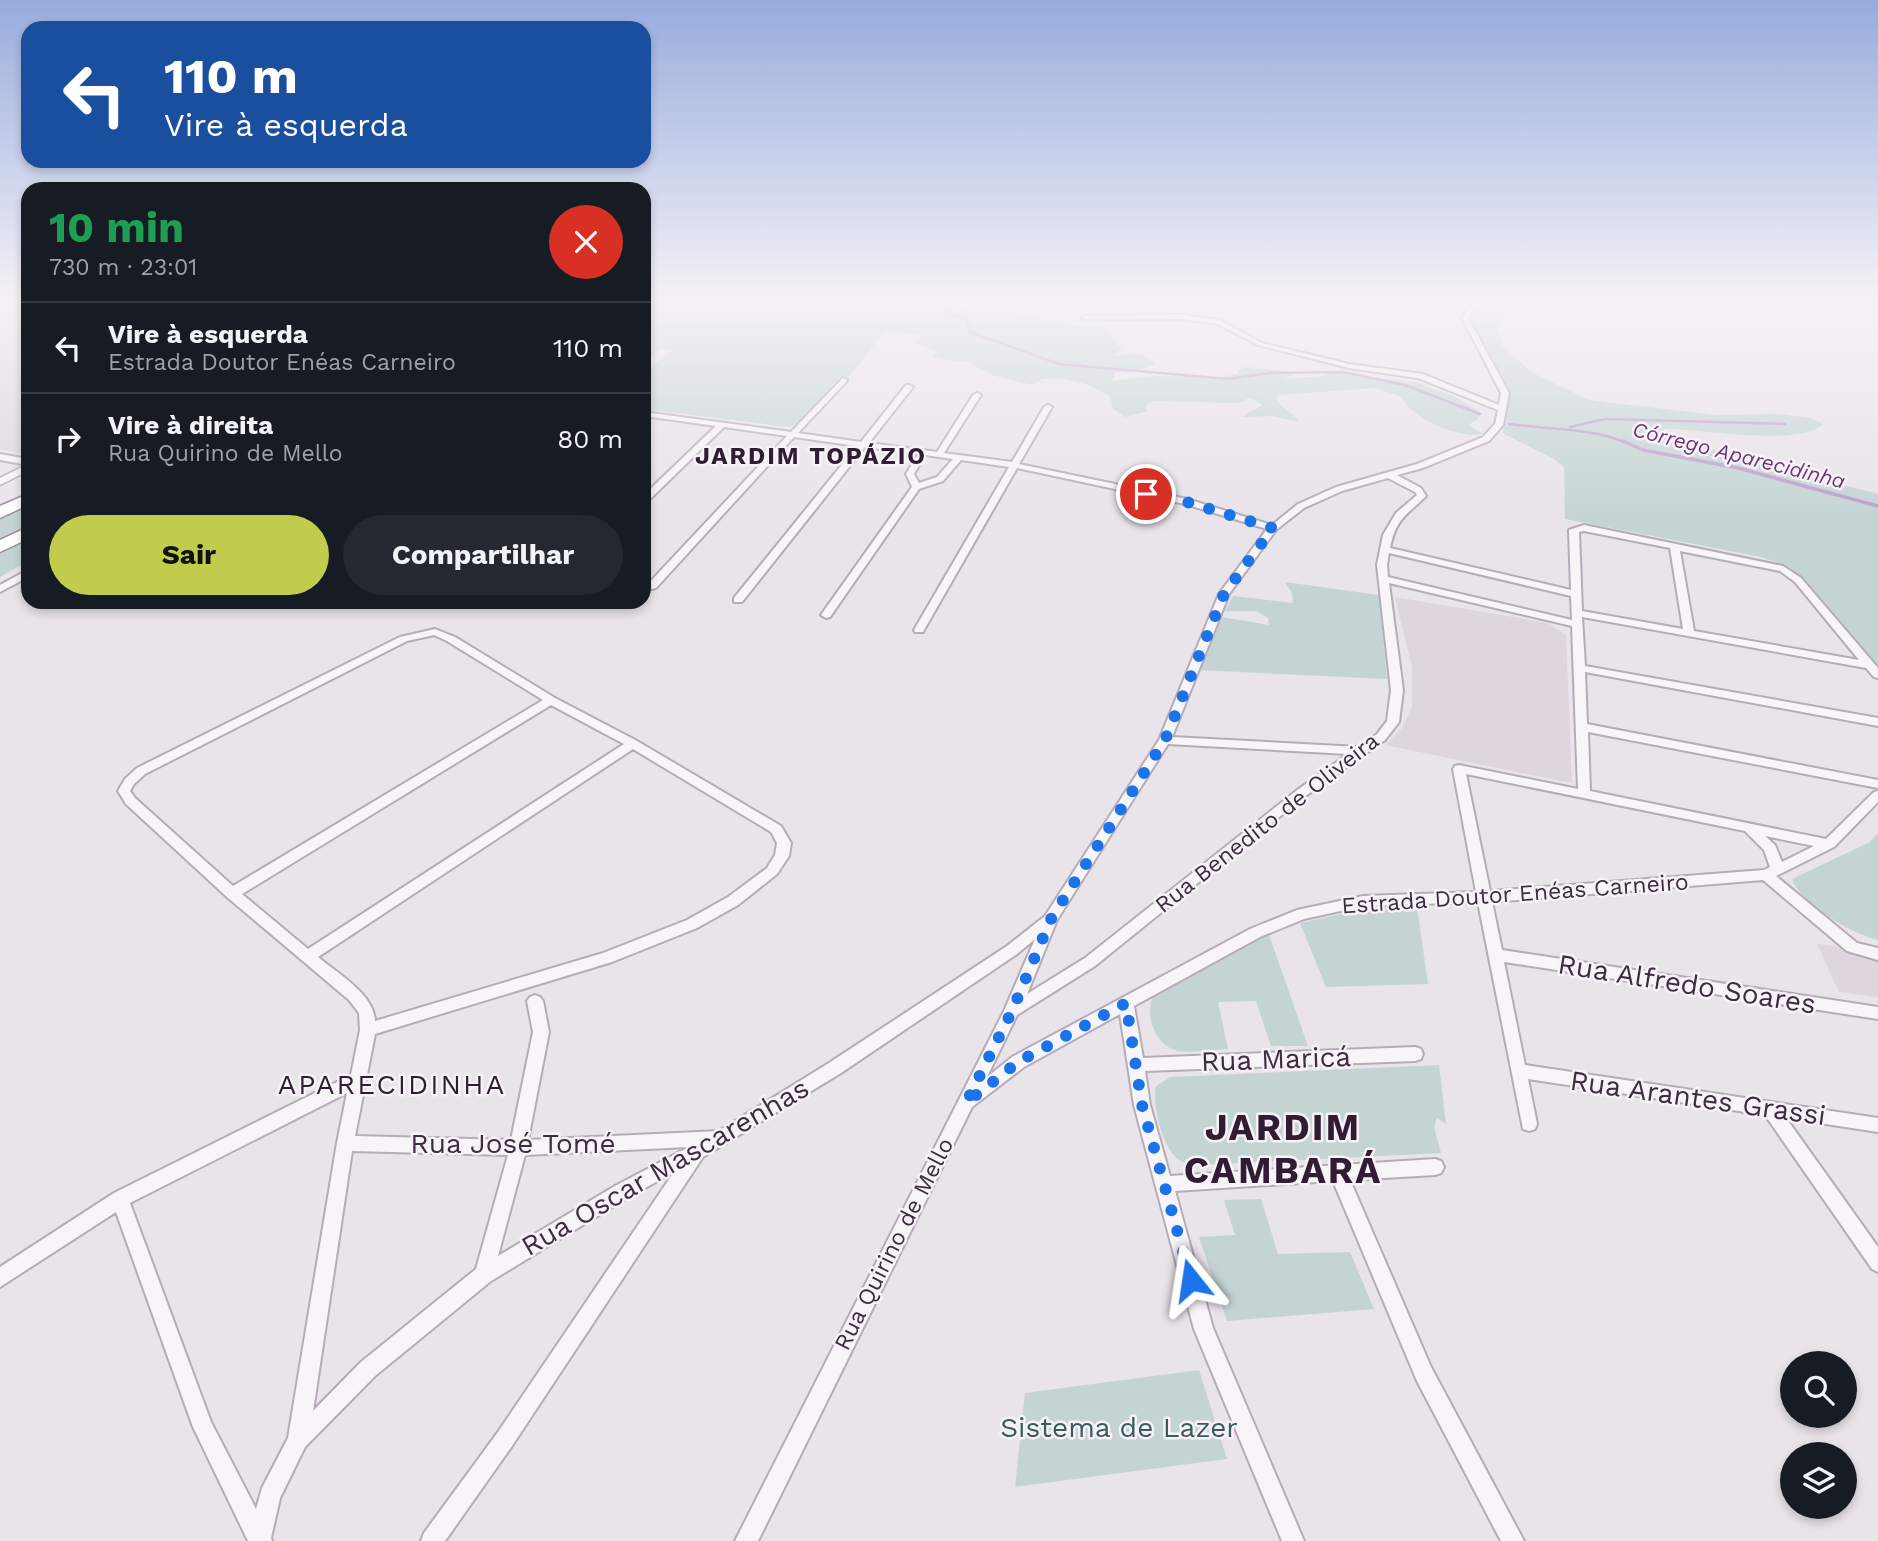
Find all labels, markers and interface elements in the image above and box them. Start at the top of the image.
text: 110 m [164,47,298,105]
icon: left [49,49,140,140]
text: Vire à esquerda [164,106,408,144]
text: 10 min [49,203,184,252]
button: close [549,205,623,279]
text: 730 m · 23:01 [49,254,197,281]
text: Vire à esquerda [108,319,308,349]
icon: left [49,329,87,367]
text: 110 m [553,333,623,363]
text: Estrada Doutor Enéas Carneiro [108,349,456,376]
text: Vire à direita [108,410,273,440]
water label: Córrego Aparecidinha [1630,416,1848,494]
icon: right [49,420,87,458]
text: 80 m [557,424,623,454]
text: Rua Quirino de Mello [108,440,343,467]
district label: JARDIM TOPÁZIO [695,442,927,470]
pin [1116,464,1176,524]
icon: arrive [1127,475,1165,513]
button: Sair [49,515,329,595]
button: Compartilhar [343,515,623,595]
street label: Rua Benedito de Oliveira [1150,727,1384,919]
street label: Estrada Doutor Enéas Carneiro [1341,868,1689,920]
street label: Rua Alfredo Soares [1556,947,1818,1021]
street label: Rua Maricá [1200,1040,1352,1078]
street label: Rua Arantes Grassi [1568,1064,1828,1132]
district label: APARECIDINHA [278,1068,506,1101]
street label: Rua Oscar Mascarenhas [516,1071,814,1263]
district label: JARDIM CAMBARÁ [1184,1106,1382,1192]
street label: Rua José Tomé [410,1127,616,1160]
street label: Rua Quirino de Mello [829,1133,959,1355]
position arrow [1154,1243,1228,1317]
map controls [1780,1351,1857,1519]
button: search [1780,1351,1857,1428]
park label: Sistema de Lazer [1000,1411,1238,1444]
button: layers [1780,1442,1857,1519]

